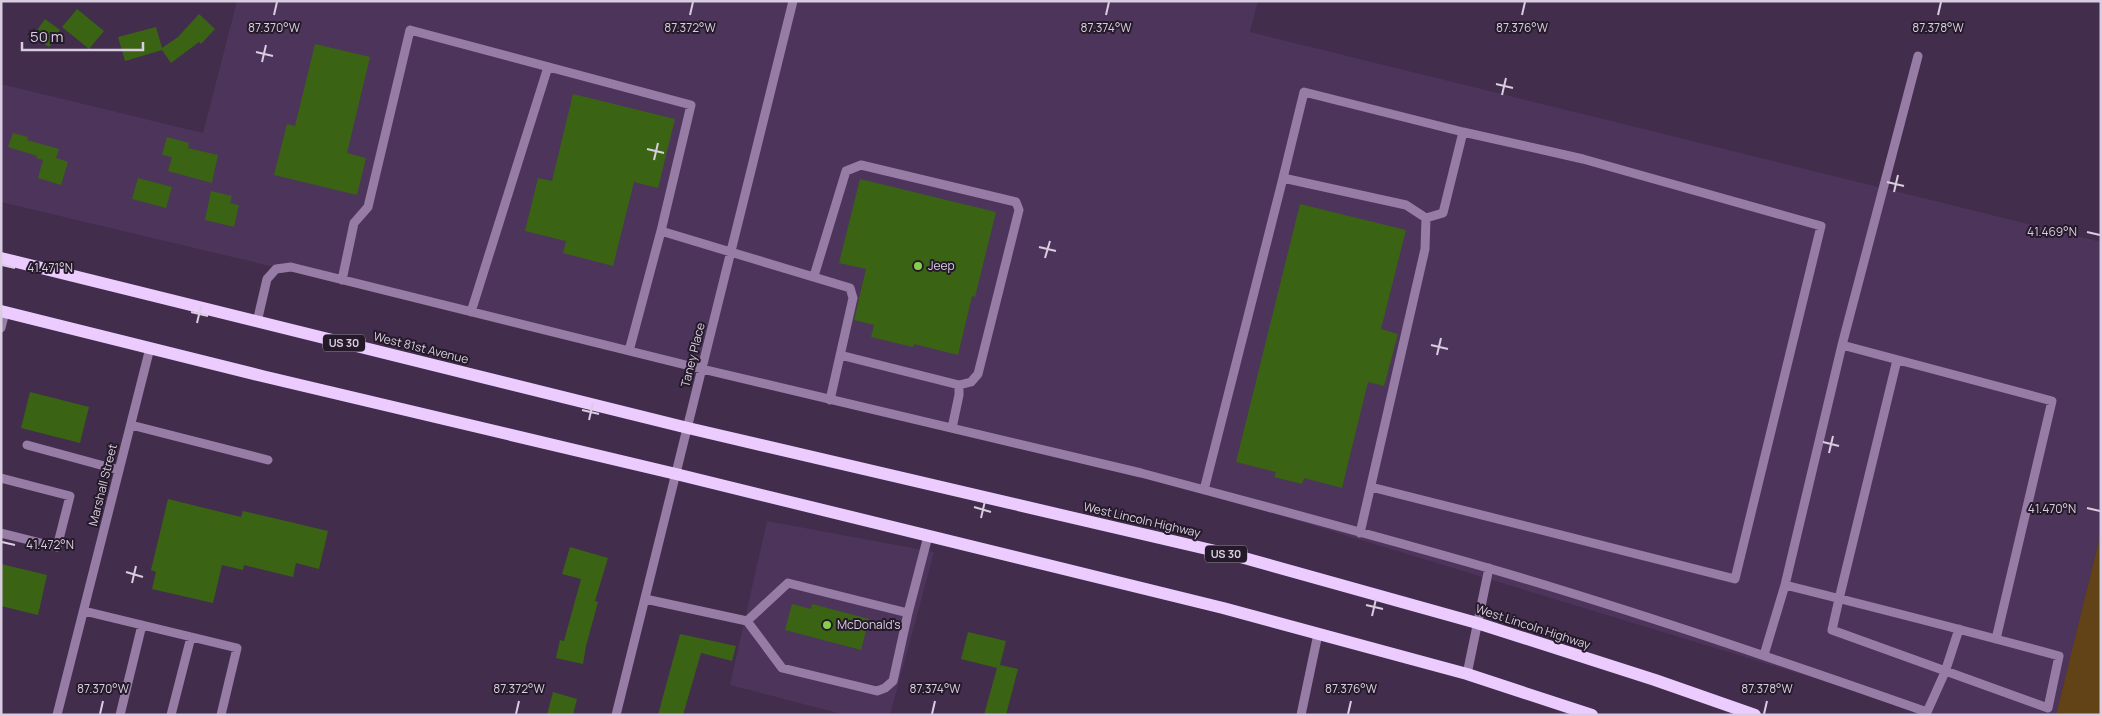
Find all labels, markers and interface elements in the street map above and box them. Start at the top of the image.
text: 87.370°W [248,19,301,36]
text: 87.372°W [664,19,716,36]
text: 87.374°W [1080,19,1132,36]
text: 87.376°W [1496,19,1549,36]
text: 87.378°W [1912,19,1965,36]
scale bar [22,20,144,52]
text: 50 m [30,26,64,47]
text: 41.469°N [2027,223,2077,240]
place label: Jeep [928,257,955,274]
text: 41.471°N [27,259,73,276]
marker: Jeep [912,260,924,272]
street label: Taney Place [676,321,709,389]
street label: West 81st Avenue [372,328,470,368]
road number: US 30 [323,334,365,352]
street label: Marshall Street [84,442,121,528]
street label: West Lincoln Highway [1082,498,1203,541]
text: 41.470°N [2028,500,2076,517]
text: 41.472°N [26,536,74,553]
road number: US 30 [1205,546,1247,562]
street label: West Lincoln Highway [1474,600,1593,653]
place label: McDonald's [837,616,901,633]
marker: McDonald's [821,619,833,631]
text: 87.370°W [77,680,130,697]
text: 87.372°W [493,680,545,697]
text: 87.374°W [909,680,961,697]
text: 87.376°W [1325,680,1378,697]
text: 87.378°W [1741,680,1794,697]

